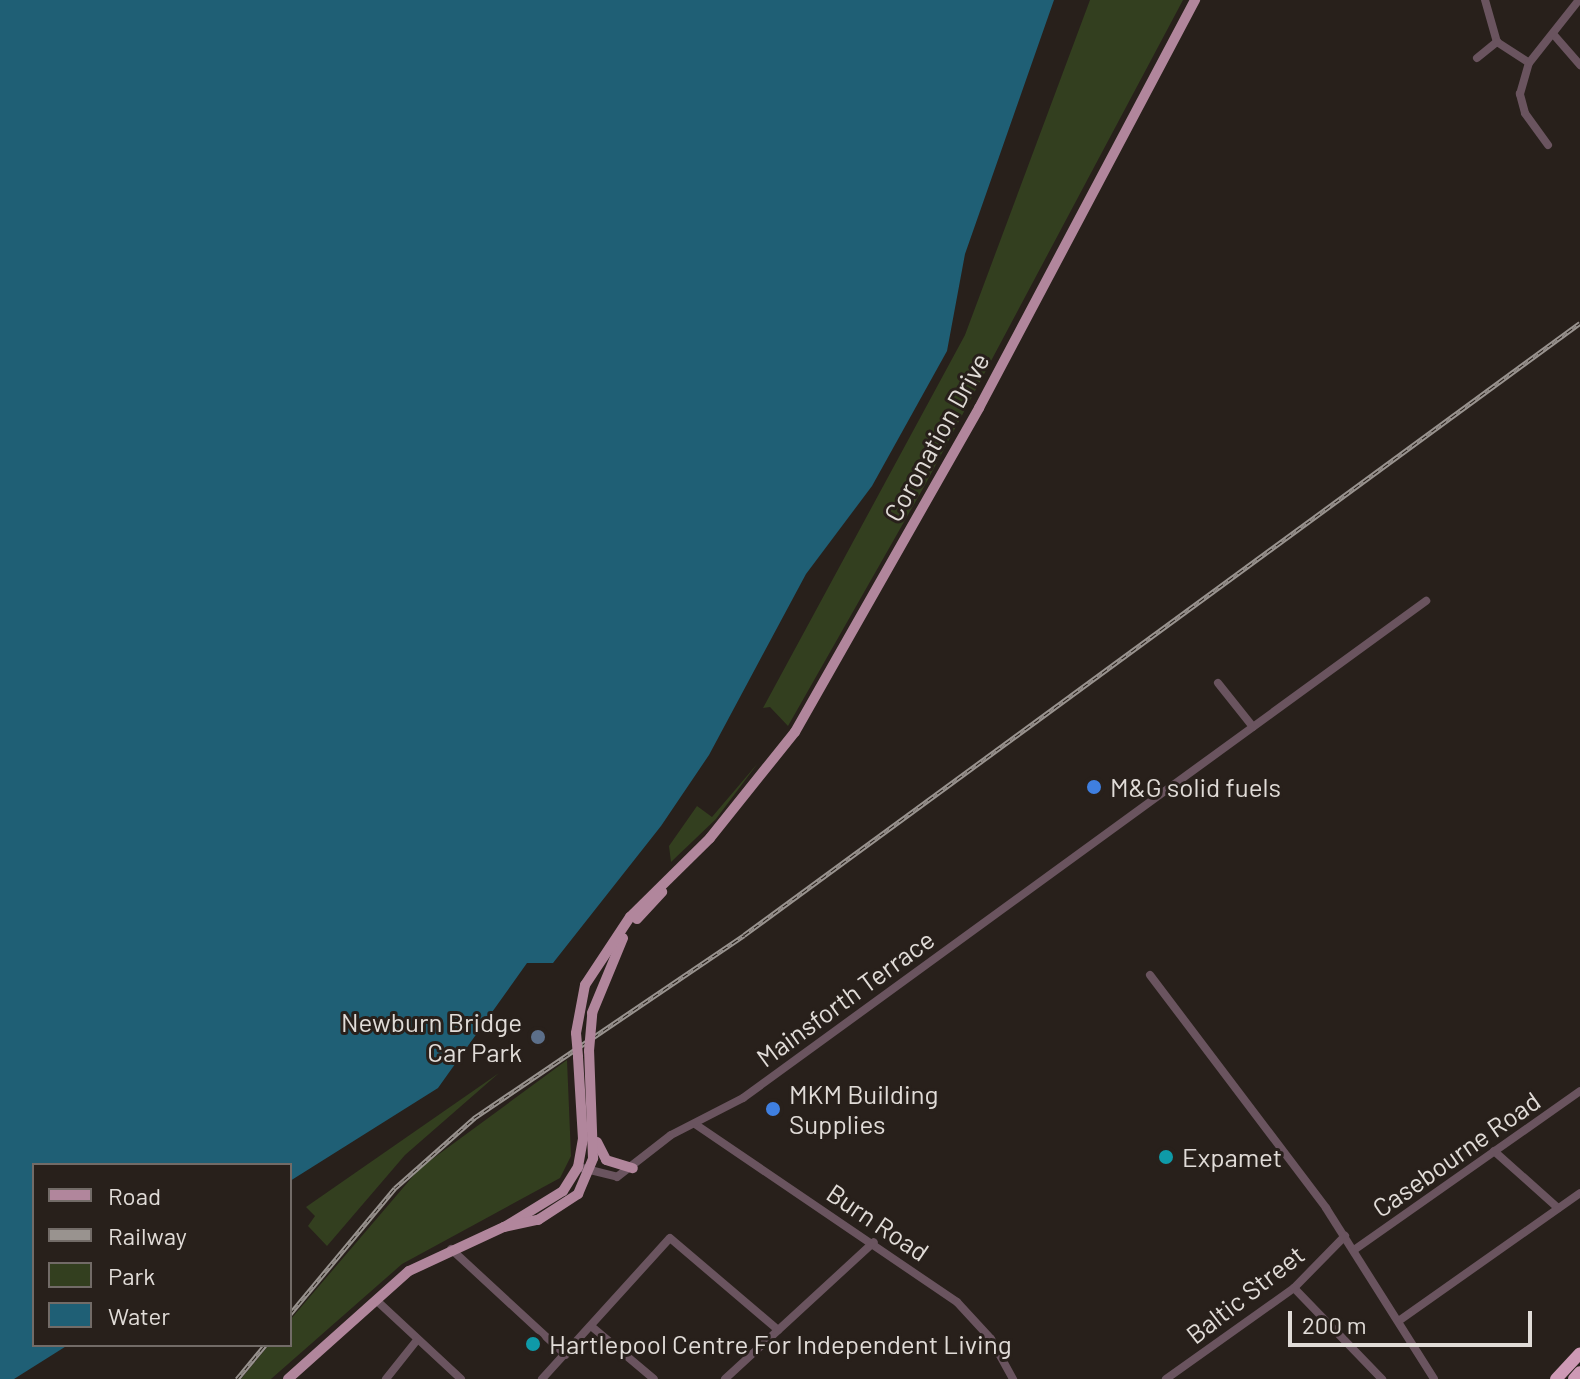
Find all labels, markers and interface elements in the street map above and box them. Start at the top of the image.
street label: Coronation Drive [877,347,995,527]
place label: M&G solid fuels [1110,771,1281,803]
marker: M&G solid fuels [1085,778,1103,796]
street label: Mainsforth Terrace [750,923,940,1073]
place label: Newburn Bridge Car Park [341,1006,522,1068]
marker: Newburn Bridge Car Park [529,1028,547,1046]
place label: MKM Building Supplies [789,1078,938,1140]
street label: Casebourne Road [1366,1085,1546,1223]
marker: MKM Building Supplies [764,1100,782,1118]
place label: Expamet [1182,1141,1282,1173]
marker: Expamet [1157,1148,1175,1166]
legend [32,1163,292,1347]
street label: Burn Road [821,1177,935,1267]
text: Road [108,1181,161,1210]
text: Railway [108,1221,187,1250]
street label: Baltic Street [1180,1238,1310,1350]
text: Park [108,1261,155,1290]
scale bar [1292,1295,1536,1345]
text: Water [108,1301,170,1330]
text: 200 m [1302,1310,1367,1339]
place label: Hartlepool Centre For Independent Living [549,1328,1012,1360]
marker: Hartlepool Centre For Independent Living [524,1335,542,1353]

